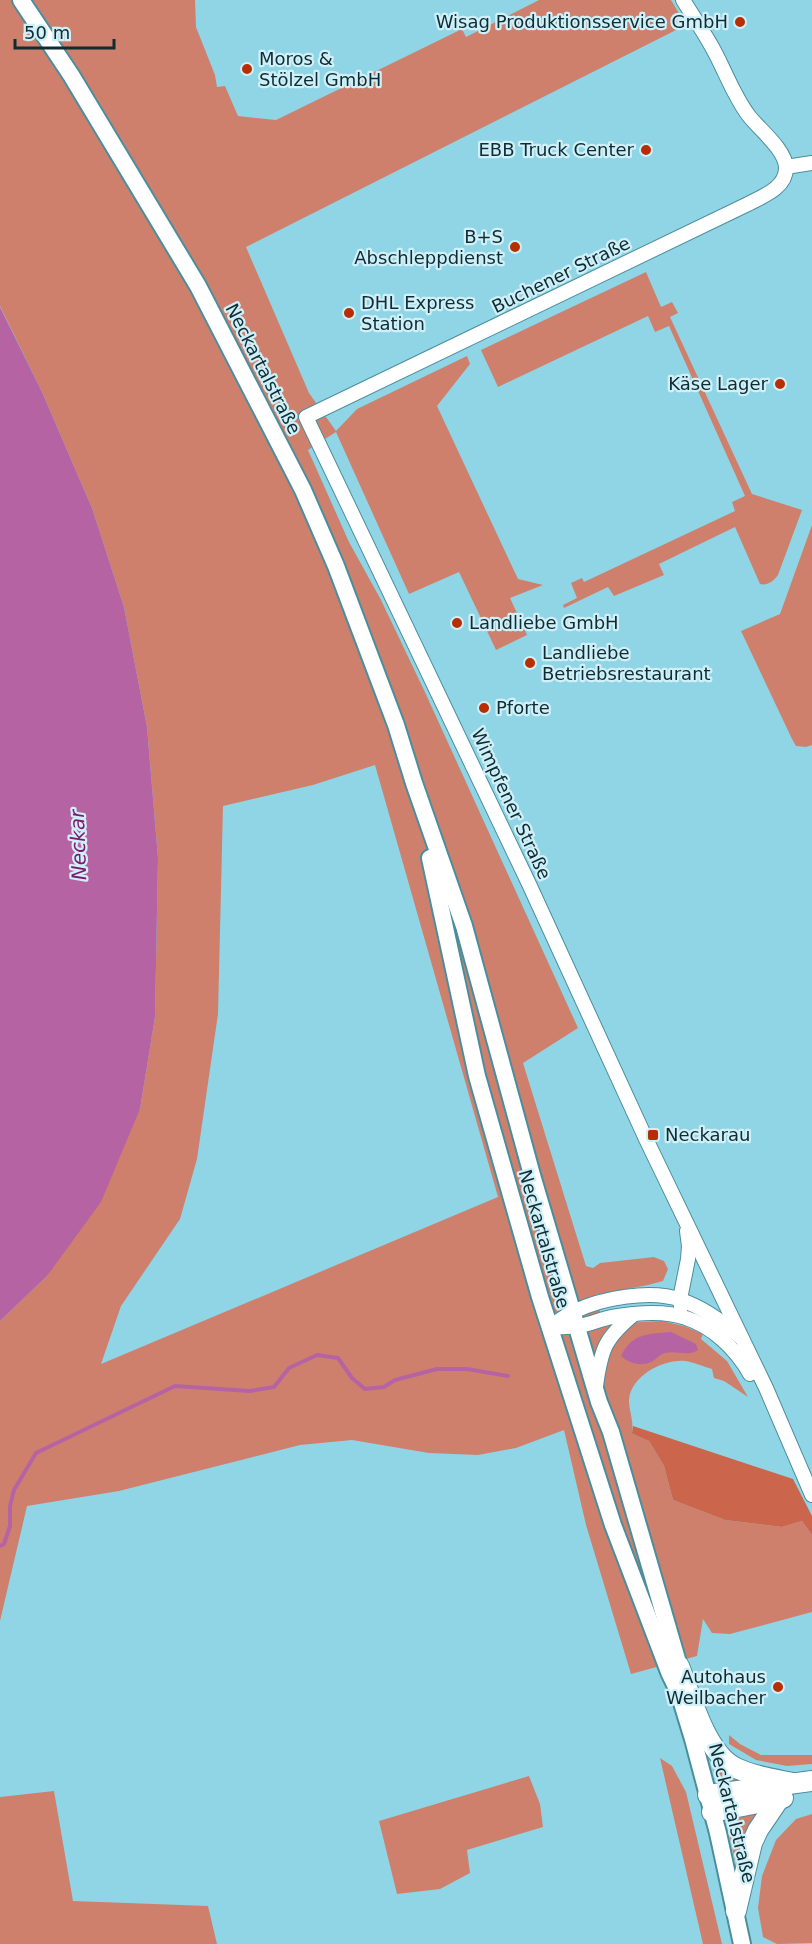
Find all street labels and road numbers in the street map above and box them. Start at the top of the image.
street label: Buchener Straße [488,232,633,317]
street label: Neckartalstraße [222,300,305,437]
street label: Wimpfener Straße [467,725,556,882]
street label: Neckartalstraße [515,1167,574,1311]
street label: Neckartalstraße [705,1741,760,1885]

